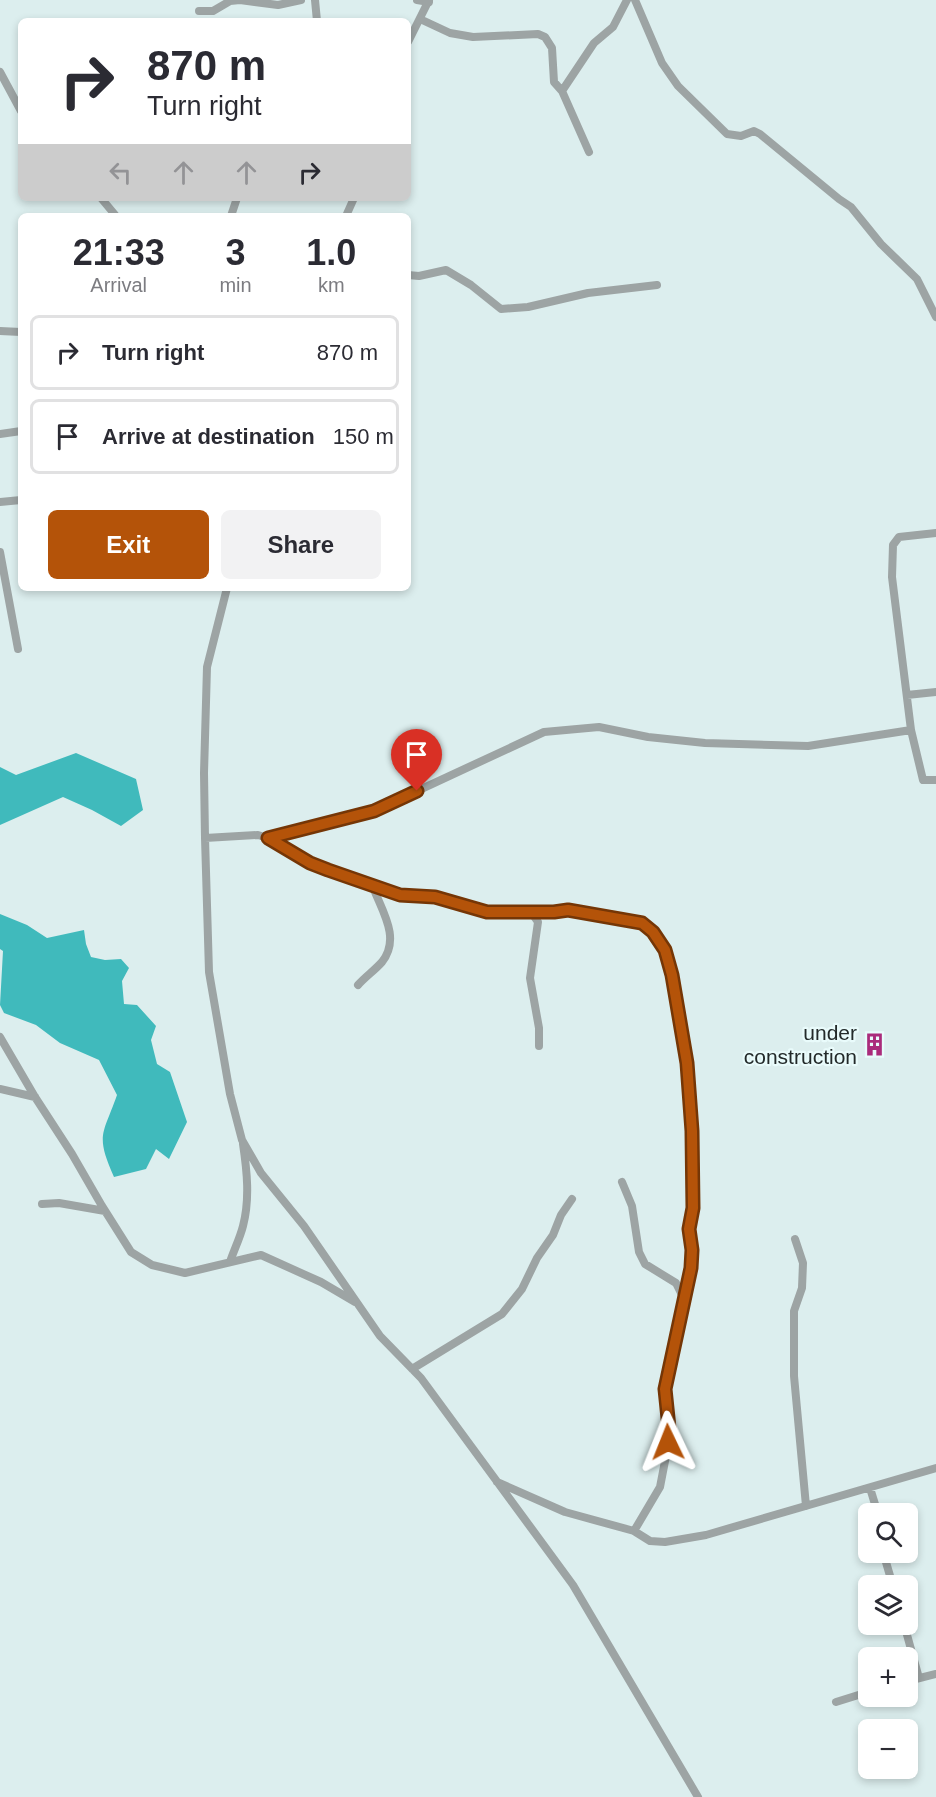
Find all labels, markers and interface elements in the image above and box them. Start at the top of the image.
icon: right [48,42,126,120]
text: 870 m [147,42,266,89]
text: Turn right [147,91,262,121]
icon: left [104,156,137,189]
icon: ahead [167,156,200,189]
icon: ahead [230,156,263,189]
icon: right [293,156,326,189]
text: 21:33 [73,232,165,273]
text: 3 [225,232,246,273]
text: 1.0 [306,232,356,273]
text: Arrival [90,274,147,296]
text: min [219,274,252,296]
text: km [318,274,345,296]
icon: right [51,336,84,369]
text: Turn right [102,340,204,365]
text: 870 m [317,340,378,365]
icon: arrive [51,420,84,453]
text: Arrive at destination [102,424,315,449]
text: 150 m [333,424,394,449]
button: Exit [48,510,209,579]
button: Share [221,510,381,579]
pin [391,729,442,791]
icon: arrive [400,738,433,771]
place label: under construction [744,1021,857,1068]
building icon: under construction [862,1032,888,1058]
position arrow [636,1410,700,1474]
map controls [858,1503,918,1779]
button: search [858,1503,918,1563]
button: layers [858,1575,918,1635]
button: + [858,1647,918,1707]
button: − [858,1719,918,1779]

